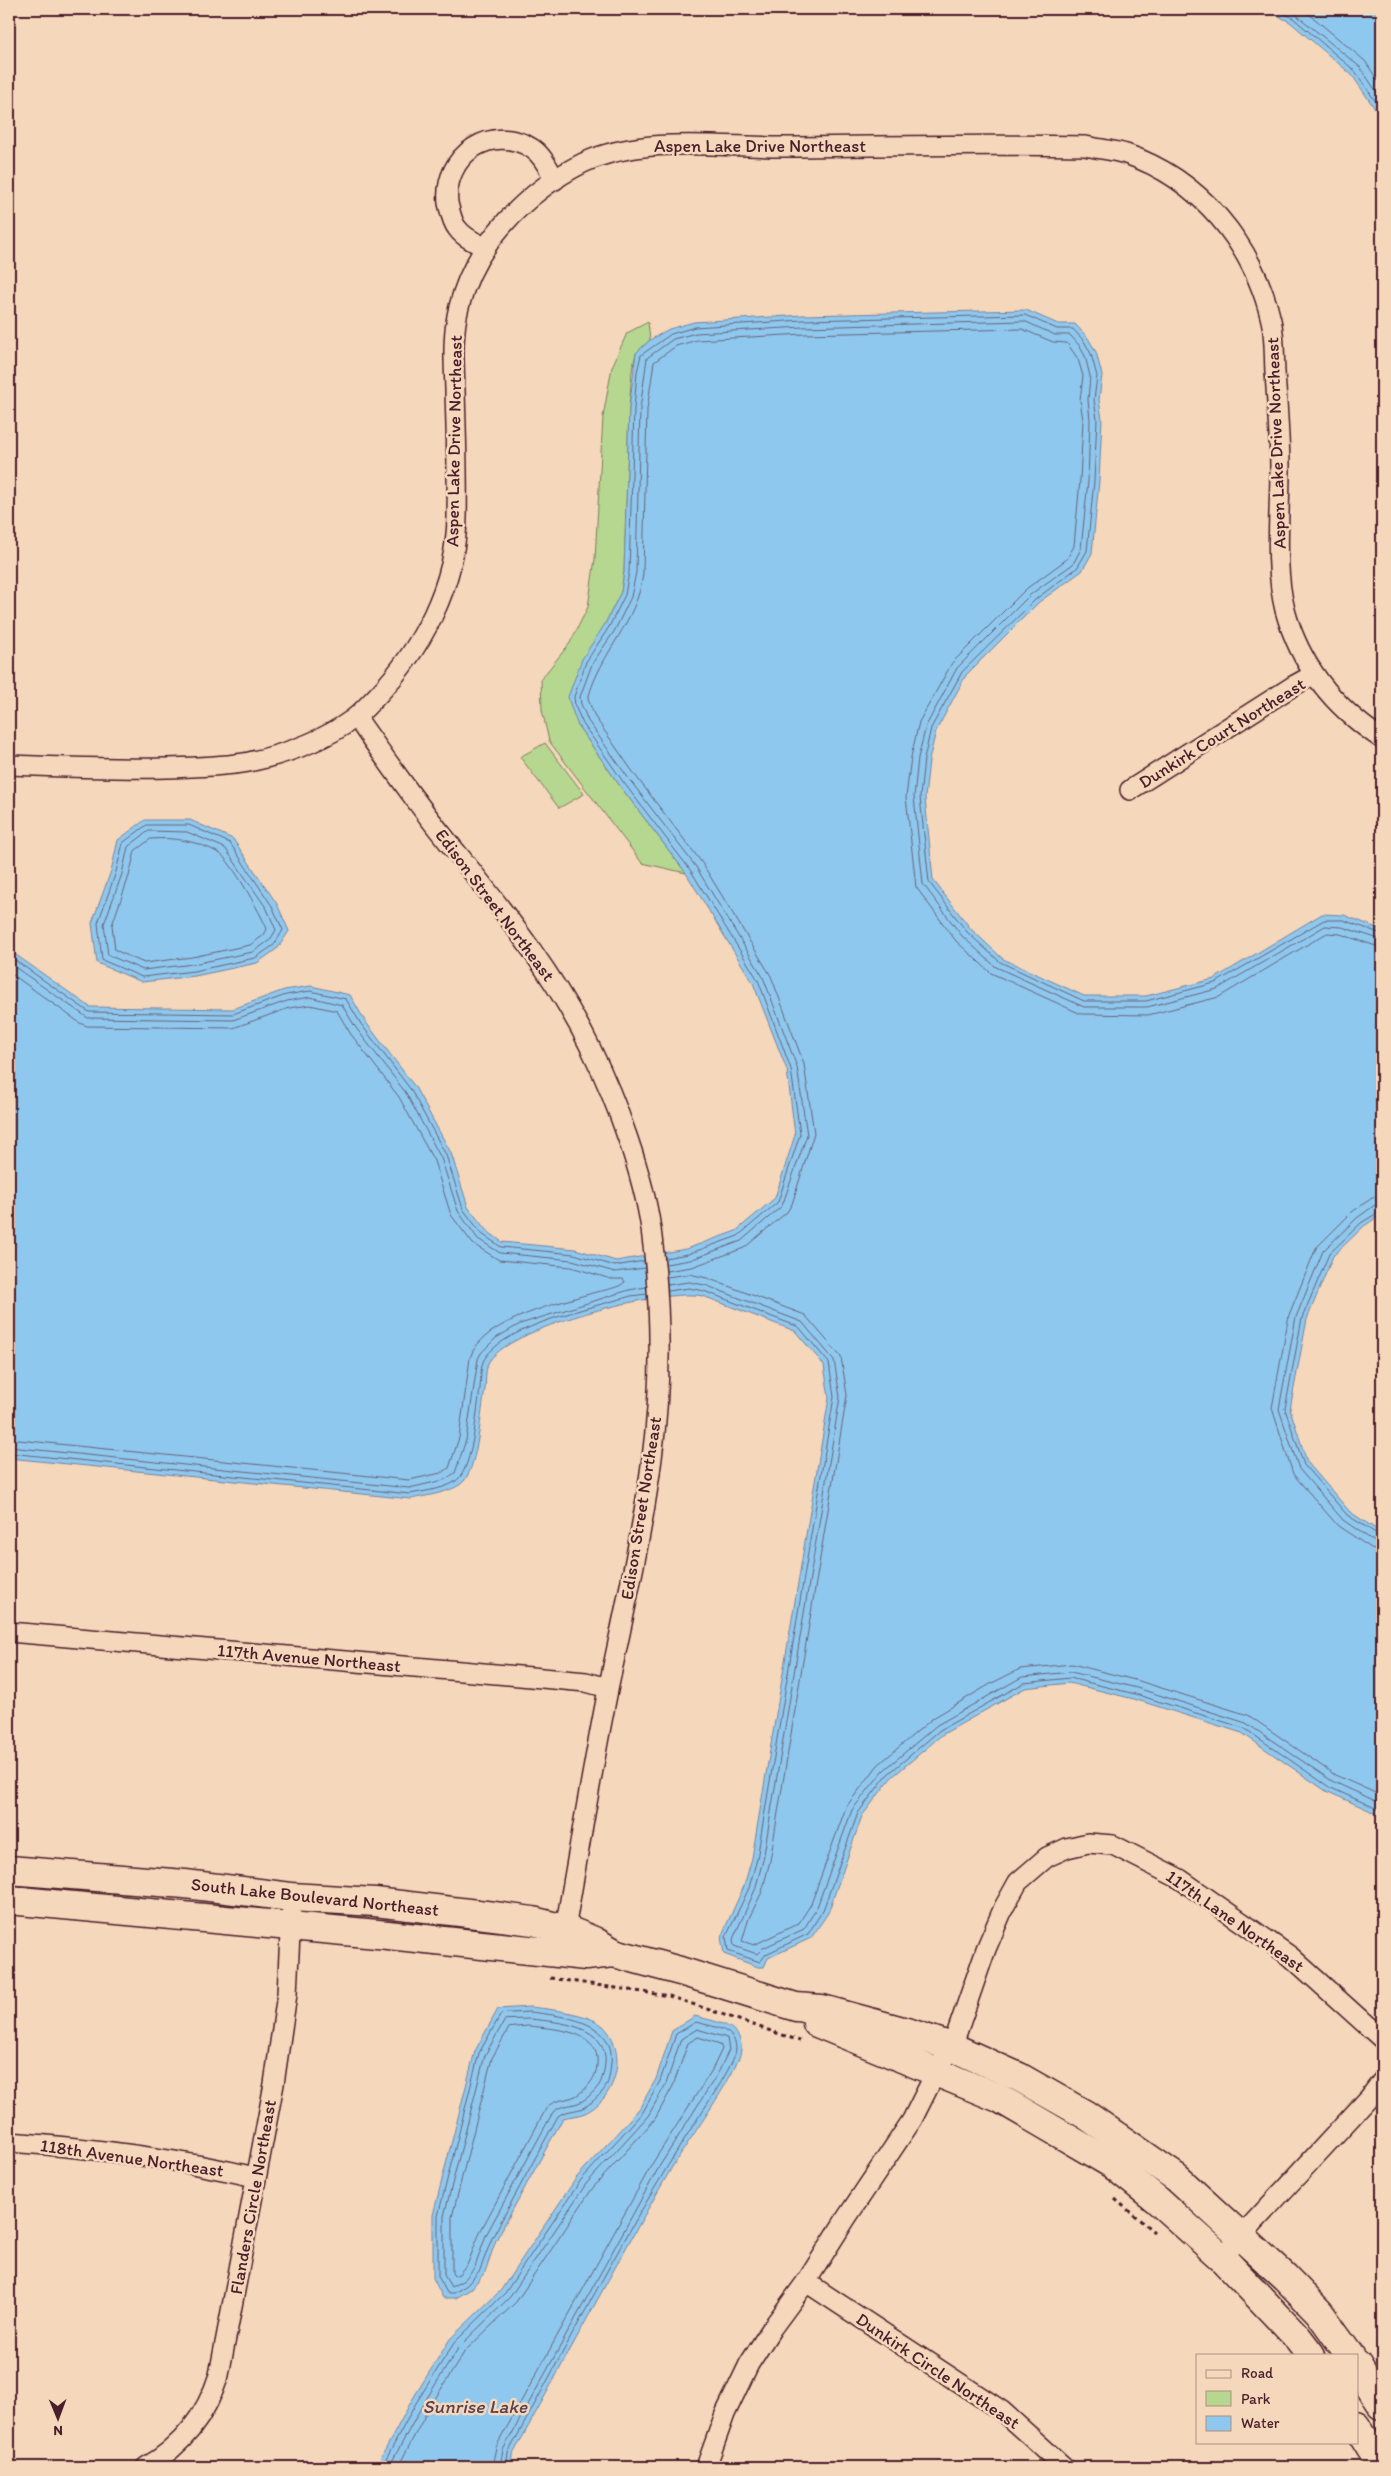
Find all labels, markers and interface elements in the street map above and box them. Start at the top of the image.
street label: Aspen Lake Drive Northeast [654,135,866,157]
street label: Aspen Lake Drive Northeast [441,335,467,547]
street label: Aspen Lake Drive Northeast [1261,336,1291,549]
street label: Dunkirk Court Northeast [1135,673,1310,793]
street label: Edison Street Northeast [430,824,560,986]
street label: Edison Street Northeast [616,1415,666,1601]
street label: 117th Avenue Northeast [216,1639,402,1677]
street label: 117th Lane Northeast [1162,1865,1309,1977]
street label: South Lake Boulevard Northeast [190,1873,440,1921]
street label: Flanders Circle Northeast [225,2098,281,2296]
street label: 118th Avenue Northeast [39,2134,225,2182]
street label: Dunkirk Circle Northeast [852,2308,1024,2434]
legend [1196,2354,1358,2444]
text: Road [1241,2364,1274,2382]
text: Park [1241,2390,1271,2408]
north arrow [32,2394,82,2444]
water label: Sunrise Lake [423,2395,528,2418]
text: Water [1241,2414,1280,2432]
text: N [53,2422,63,2439]

